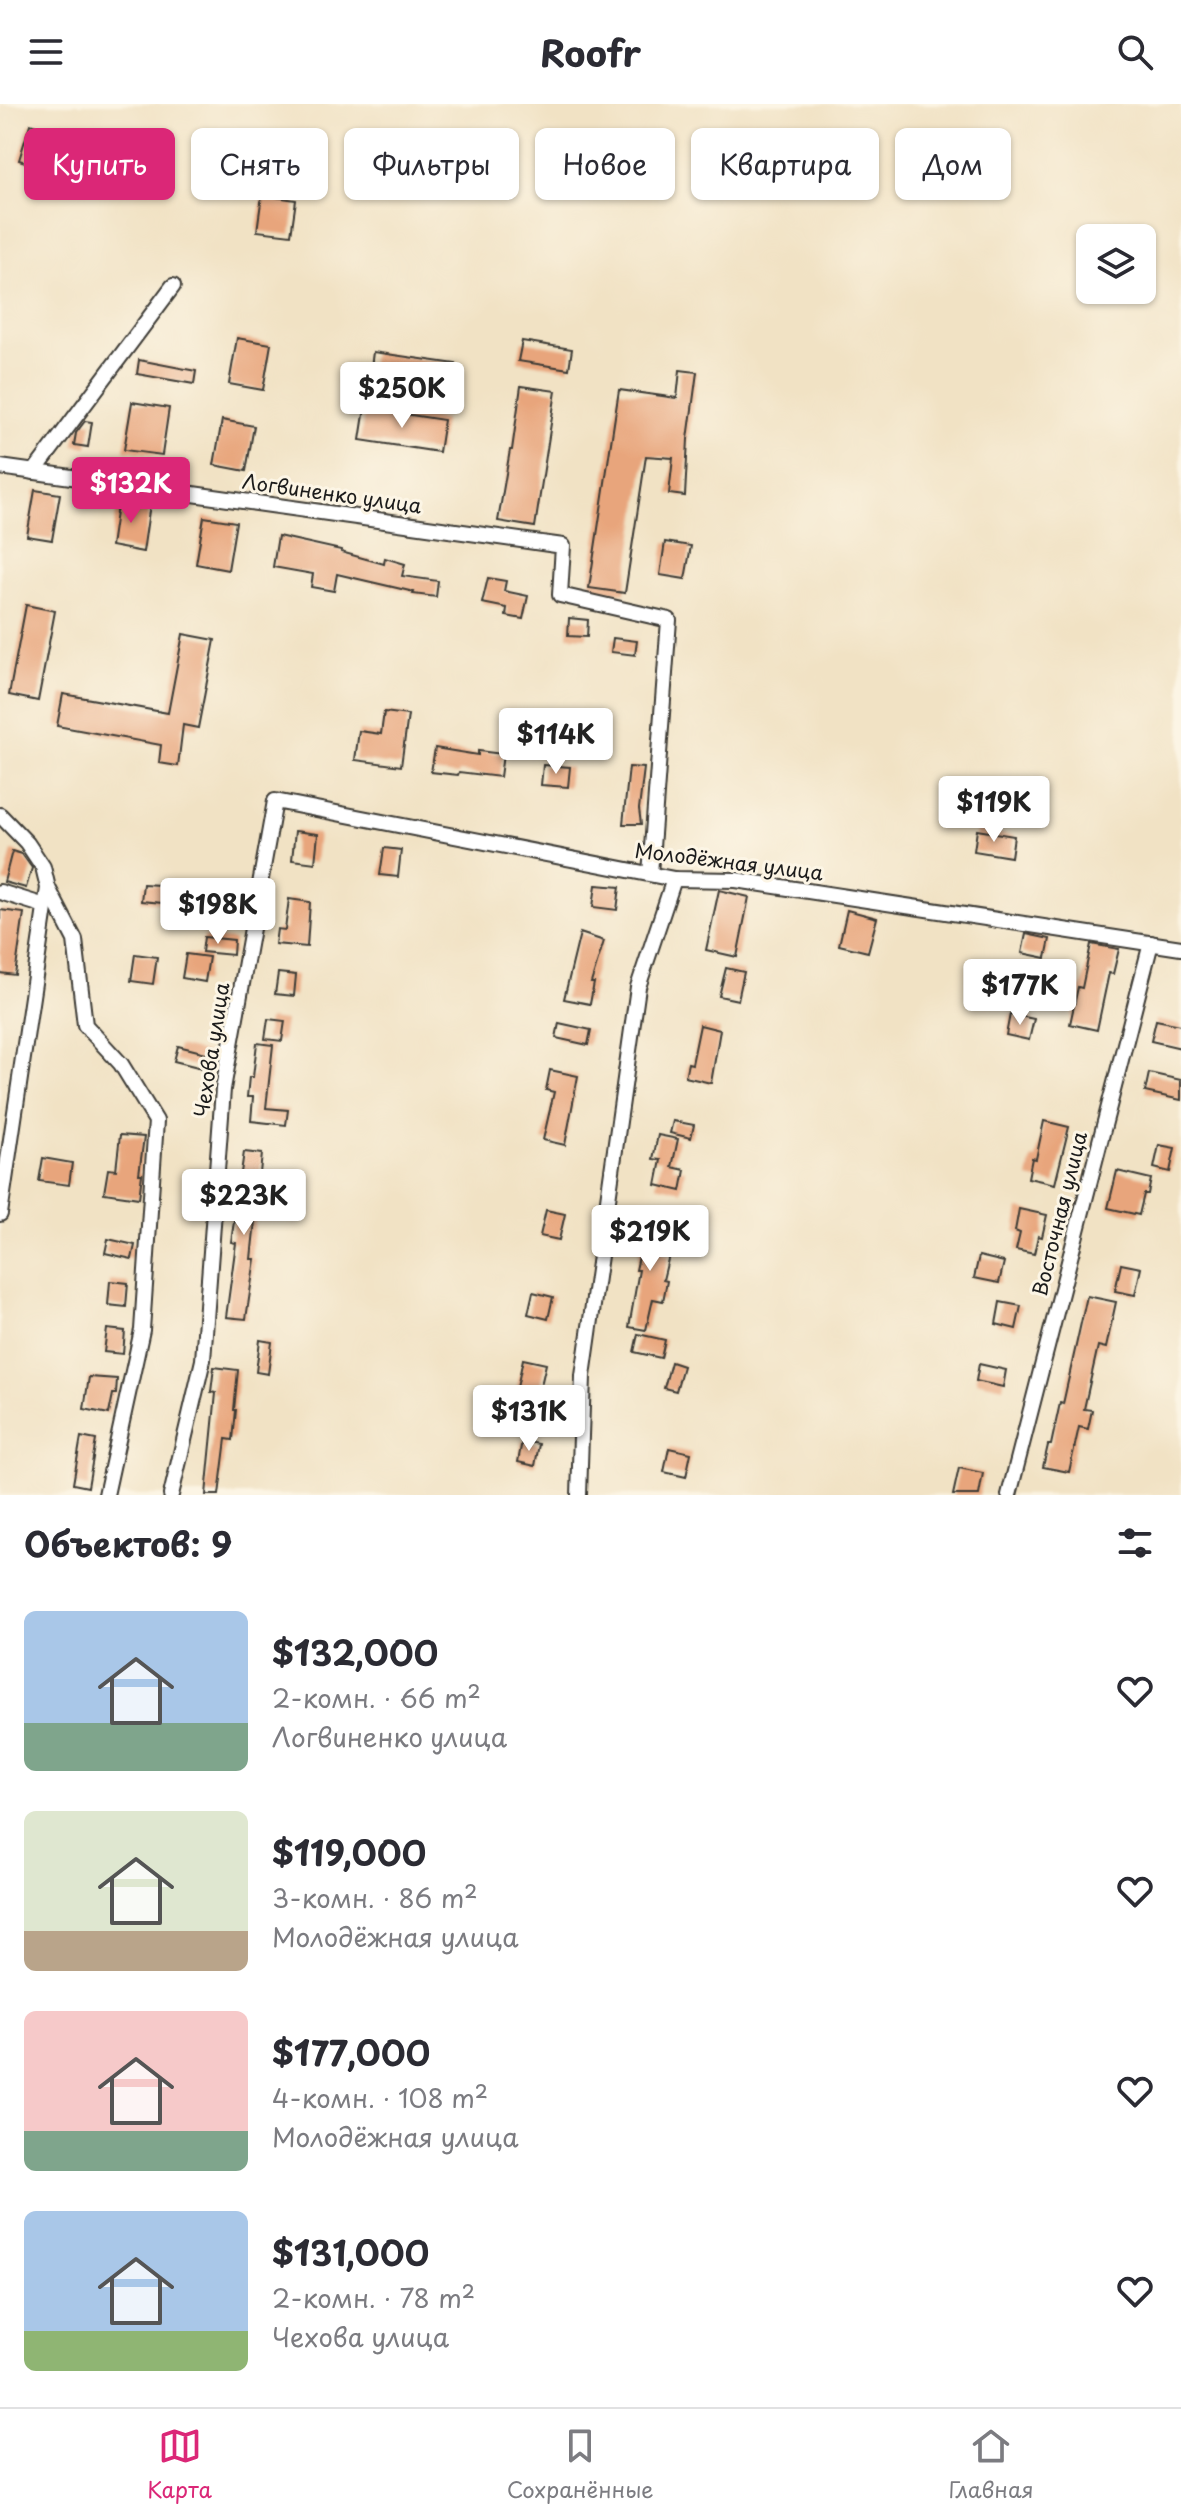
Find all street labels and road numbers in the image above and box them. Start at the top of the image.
street label: Логвиненко улица [241,466,424,521]
street label: Молодёжная улица [633,835,825,887]
street label: Чехова улица [186,980,237,1119]
street label: Восточная улица [1024,1128,1094,1299]

